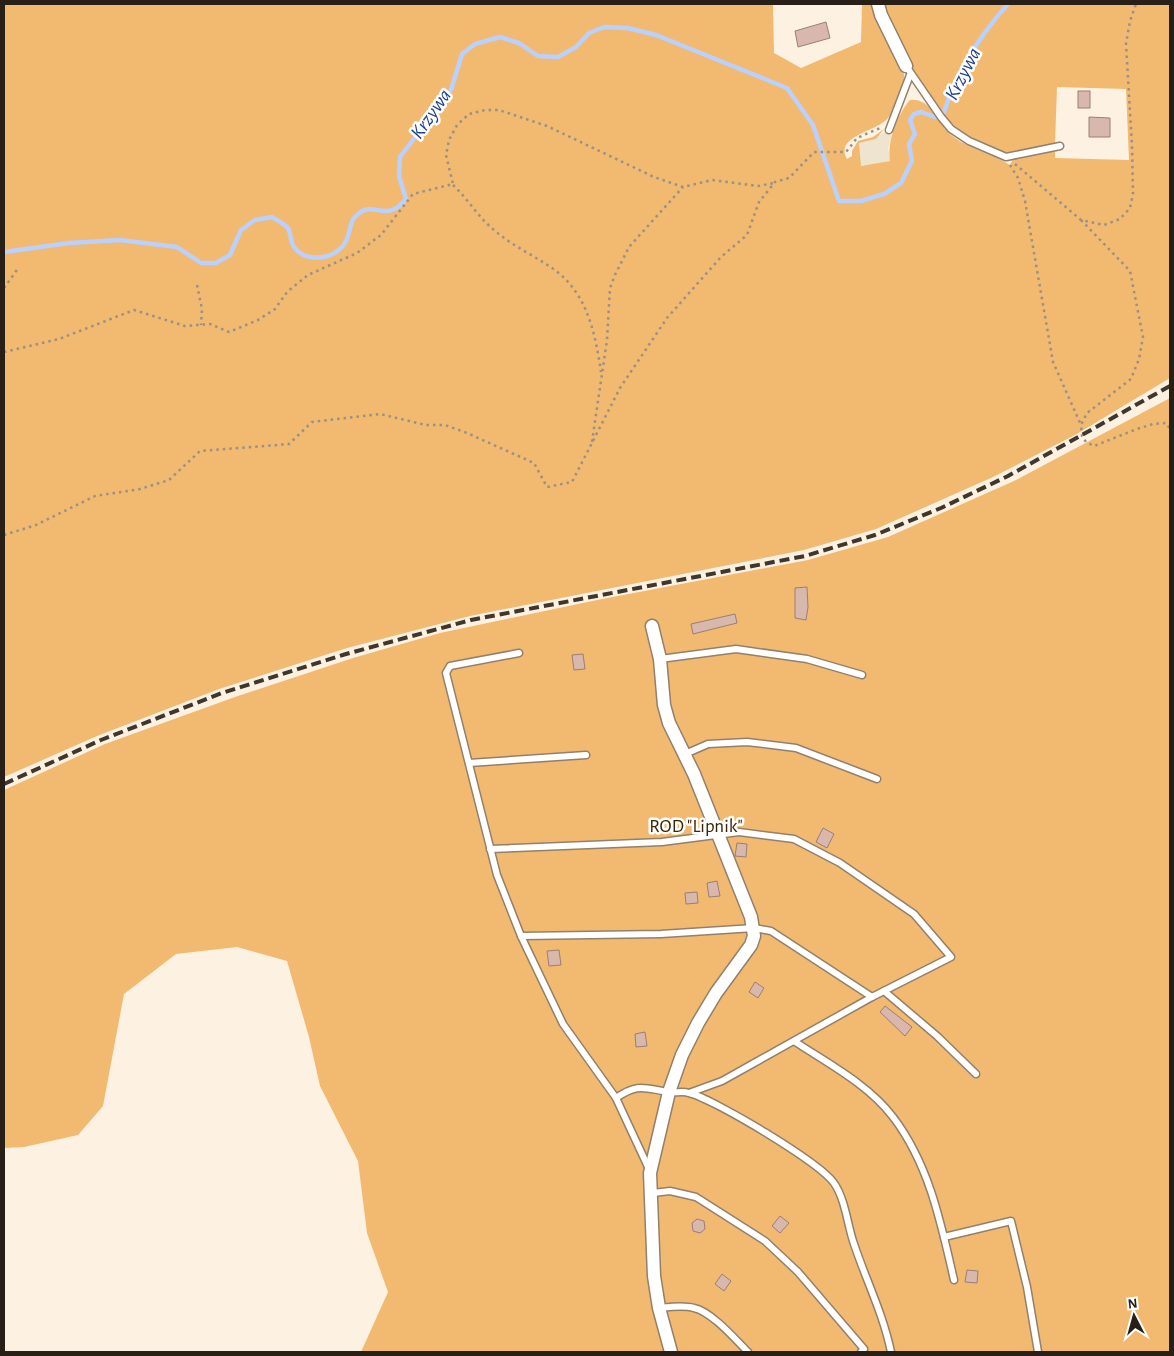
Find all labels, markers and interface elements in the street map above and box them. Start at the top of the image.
water label: Krzywa [942,45,984,103]
water label: Krzywa [407,86,455,142]
park label: ROD "Lipnik" [649,817,743,836]
north arrow [1109,1291,1159,1341]
text: N [1127,1297,1138,1312]

